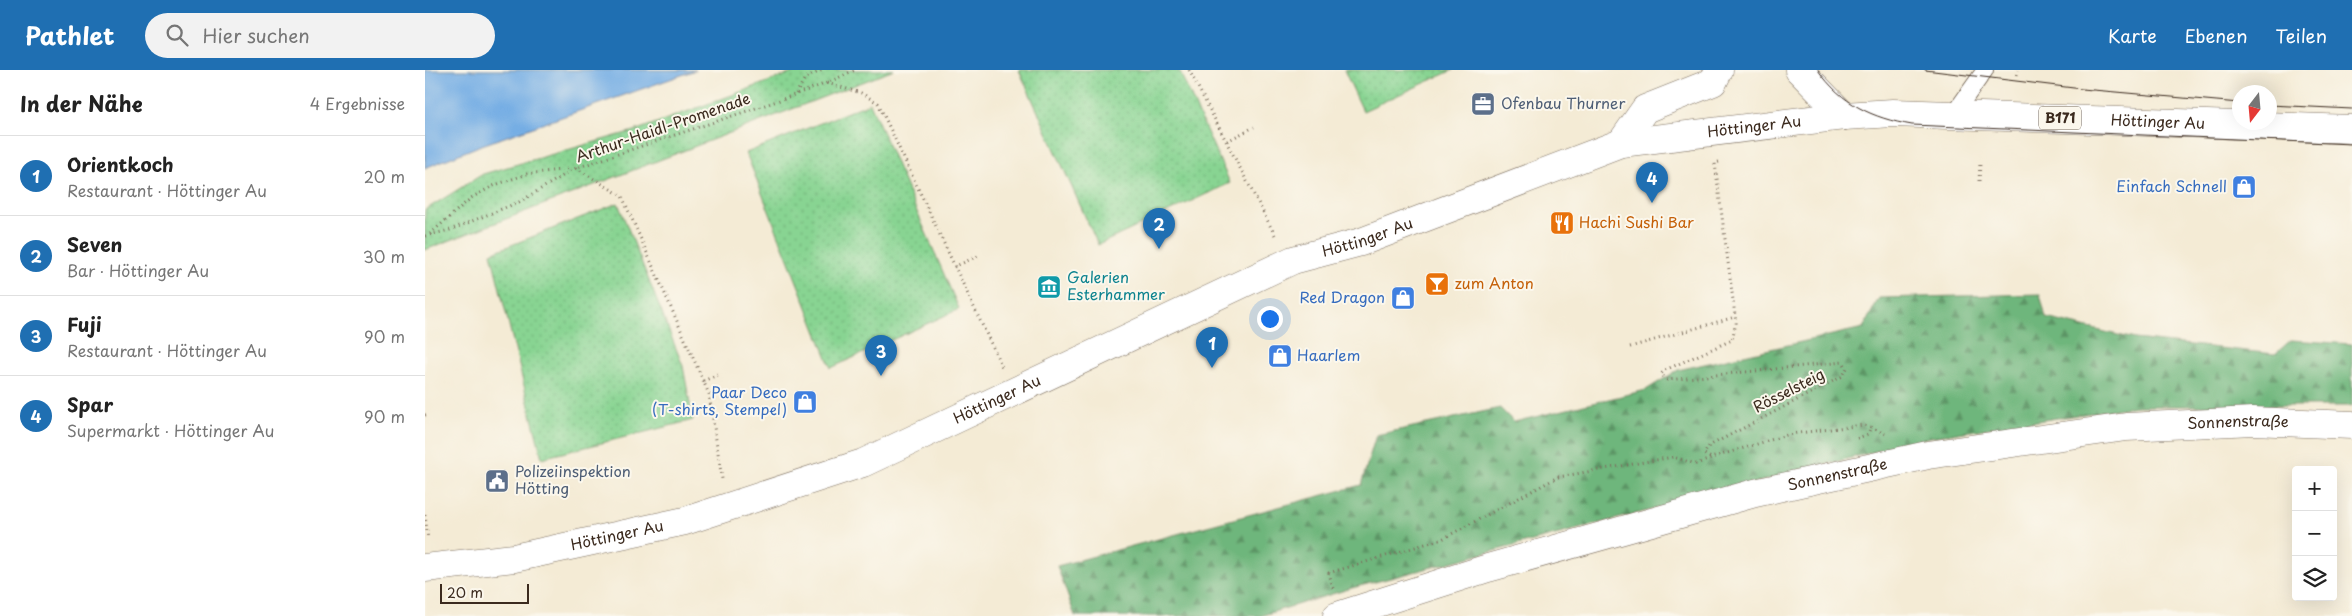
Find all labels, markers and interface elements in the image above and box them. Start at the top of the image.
search box [145,13,495,58]
text: Pathlet [25,17,115,53]
icon: search [163,21,191,49]
text: Hier suchen [203,21,310,49]
text: Karte [2108,22,2157,49]
text: Ebenen [2185,22,2248,49]
text: Teilen [2276,22,2327,49]
north arrow [2232,85,2277,130]
street label: Arthur-Haidl-Promenade [572,86,753,167]
text: In der Nähe [20,87,142,119]
text: 4 Ergebnisse [310,91,405,115]
office icon: Ofenbau Thurner [1470,91,1496,117]
place label: Ofenbau Thurner [1501,91,1625,114]
road number: B171 [2039,106,2081,129]
street label: Höttinger Au [1706,108,1802,142]
street label: Höttinger Au [2110,108,2205,134]
text: Orientkoch [67,150,174,178]
pin: 4 [1636,162,1668,203]
text: 1 [32,164,40,188]
text: 20 m [364,164,405,188]
place label: Einfach Schnell [2116,174,2227,197]
shop icon: Einfach Schnell [2231,174,2257,200]
text: Restaurant · Höttinger Au [67,178,267,202]
pin: 2 [1143,208,1175,249]
street label: Höttinger Au [1319,210,1416,262]
restaurant icon: Hachi Sushi Bar [1549,210,1575,236]
place label: Hachi Sushi Bar [1579,210,1694,233]
text: Seven [67,230,122,258]
text: 2 [30,244,42,268]
text: 30 m [363,244,405,268]
text: Bar · Höttinger Au [67,258,209,282]
place label: Galerien Esterhammer [1067,265,1165,305]
bar icon: zum Anton [1424,271,1450,297]
place label: zum Anton [1455,271,1534,294]
museum icon: Galerien Esterhammer [1036,274,1062,300]
place label: Red Dragon [1299,285,1385,308]
shop icon: Red Dragon [1390,285,1416,311]
your location [1257,306,1283,332]
text: Fuji [67,310,102,338]
text: 3 [31,324,41,348]
text: 90 m [364,324,405,348]
pin: 1 [1196,327,1228,368]
pin: 3 [865,335,897,376]
text: Restaurant · Höttinger Au [67,338,267,362]
shop icon: Haarlem [1267,343,1293,369]
place label: Haarlem [1297,343,1360,366]
street label: Rösselsteig [1749,362,1828,417]
street label: Höttinger Au [949,368,1044,429]
place label: Paar Deco (T-shirts, Stempel) [652,380,787,420]
shop icon: Paar Deco (T-shirts, Stempel) [792,389,818,415]
text: Spar [67,390,113,418]
text: 4 [31,404,41,428]
text: 90 m [364,404,405,428]
street label: Sonnenstraße [2187,408,2289,434]
text: Supermarkt · Höttinger Au [67,418,274,442]
street label: Sonnenstraße [1785,451,1889,496]
place label: Polizeiinspektion Hötting [515,459,631,499]
map controls [2292,466,2337,601]
button: + [2292,466,2337,511]
public building icon: Polizeiinspektion Hötting [484,468,510,494]
button: − [2292,511,2337,556]
street label: Höttinger Au [568,513,665,555]
button: layers [2292,556,2337,601]
scale bar [440,581,529,604]
text: 20 m [447,582,483,603]

